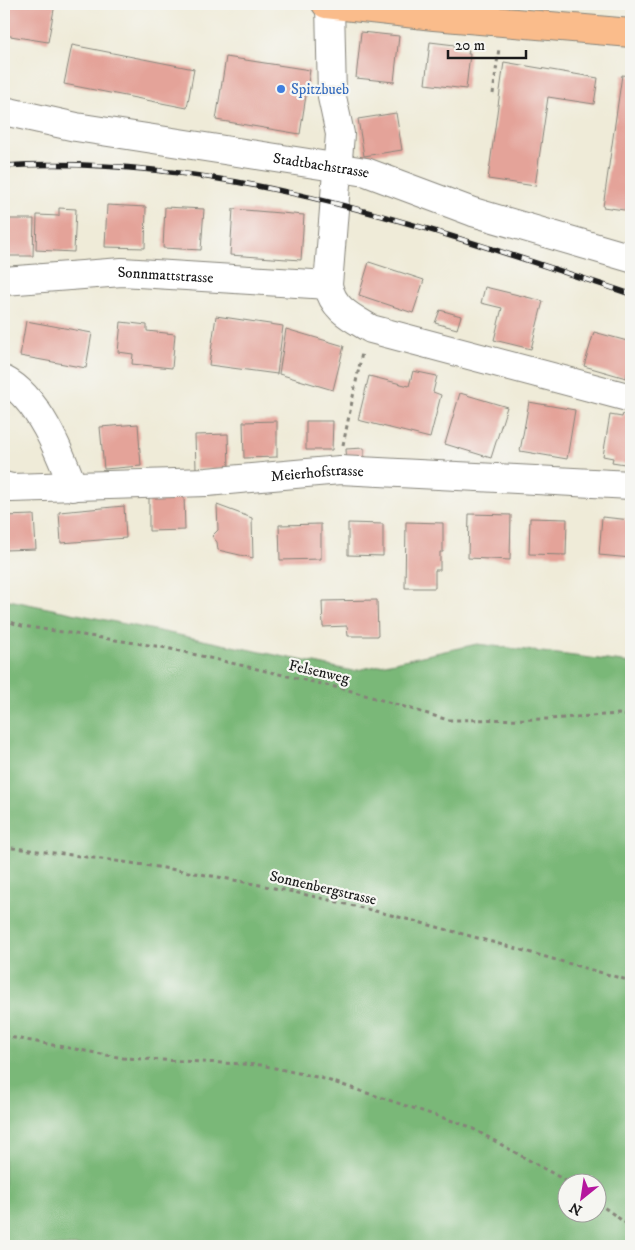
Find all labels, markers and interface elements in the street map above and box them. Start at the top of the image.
scale bar [448,28,525,60]
text: 20 m [455,36,485,55]
place label: Spitzbueb [291,80,349,99]
marker: Spitzbueb [275,83,287,95]
street label: Stadtbachstrasse [272,148,372,182]
street label: Sonnmattstrasse [117,262,214,287]
street label: Meierhofstrasse [270,460,364,486]
street label: Felsenweg [287,656,352,688]
street label: Sonnenbergstrasse [268,866,378,910]
north arrow [558,1172,608,1222]
text: N [566,1197,585,1219]

